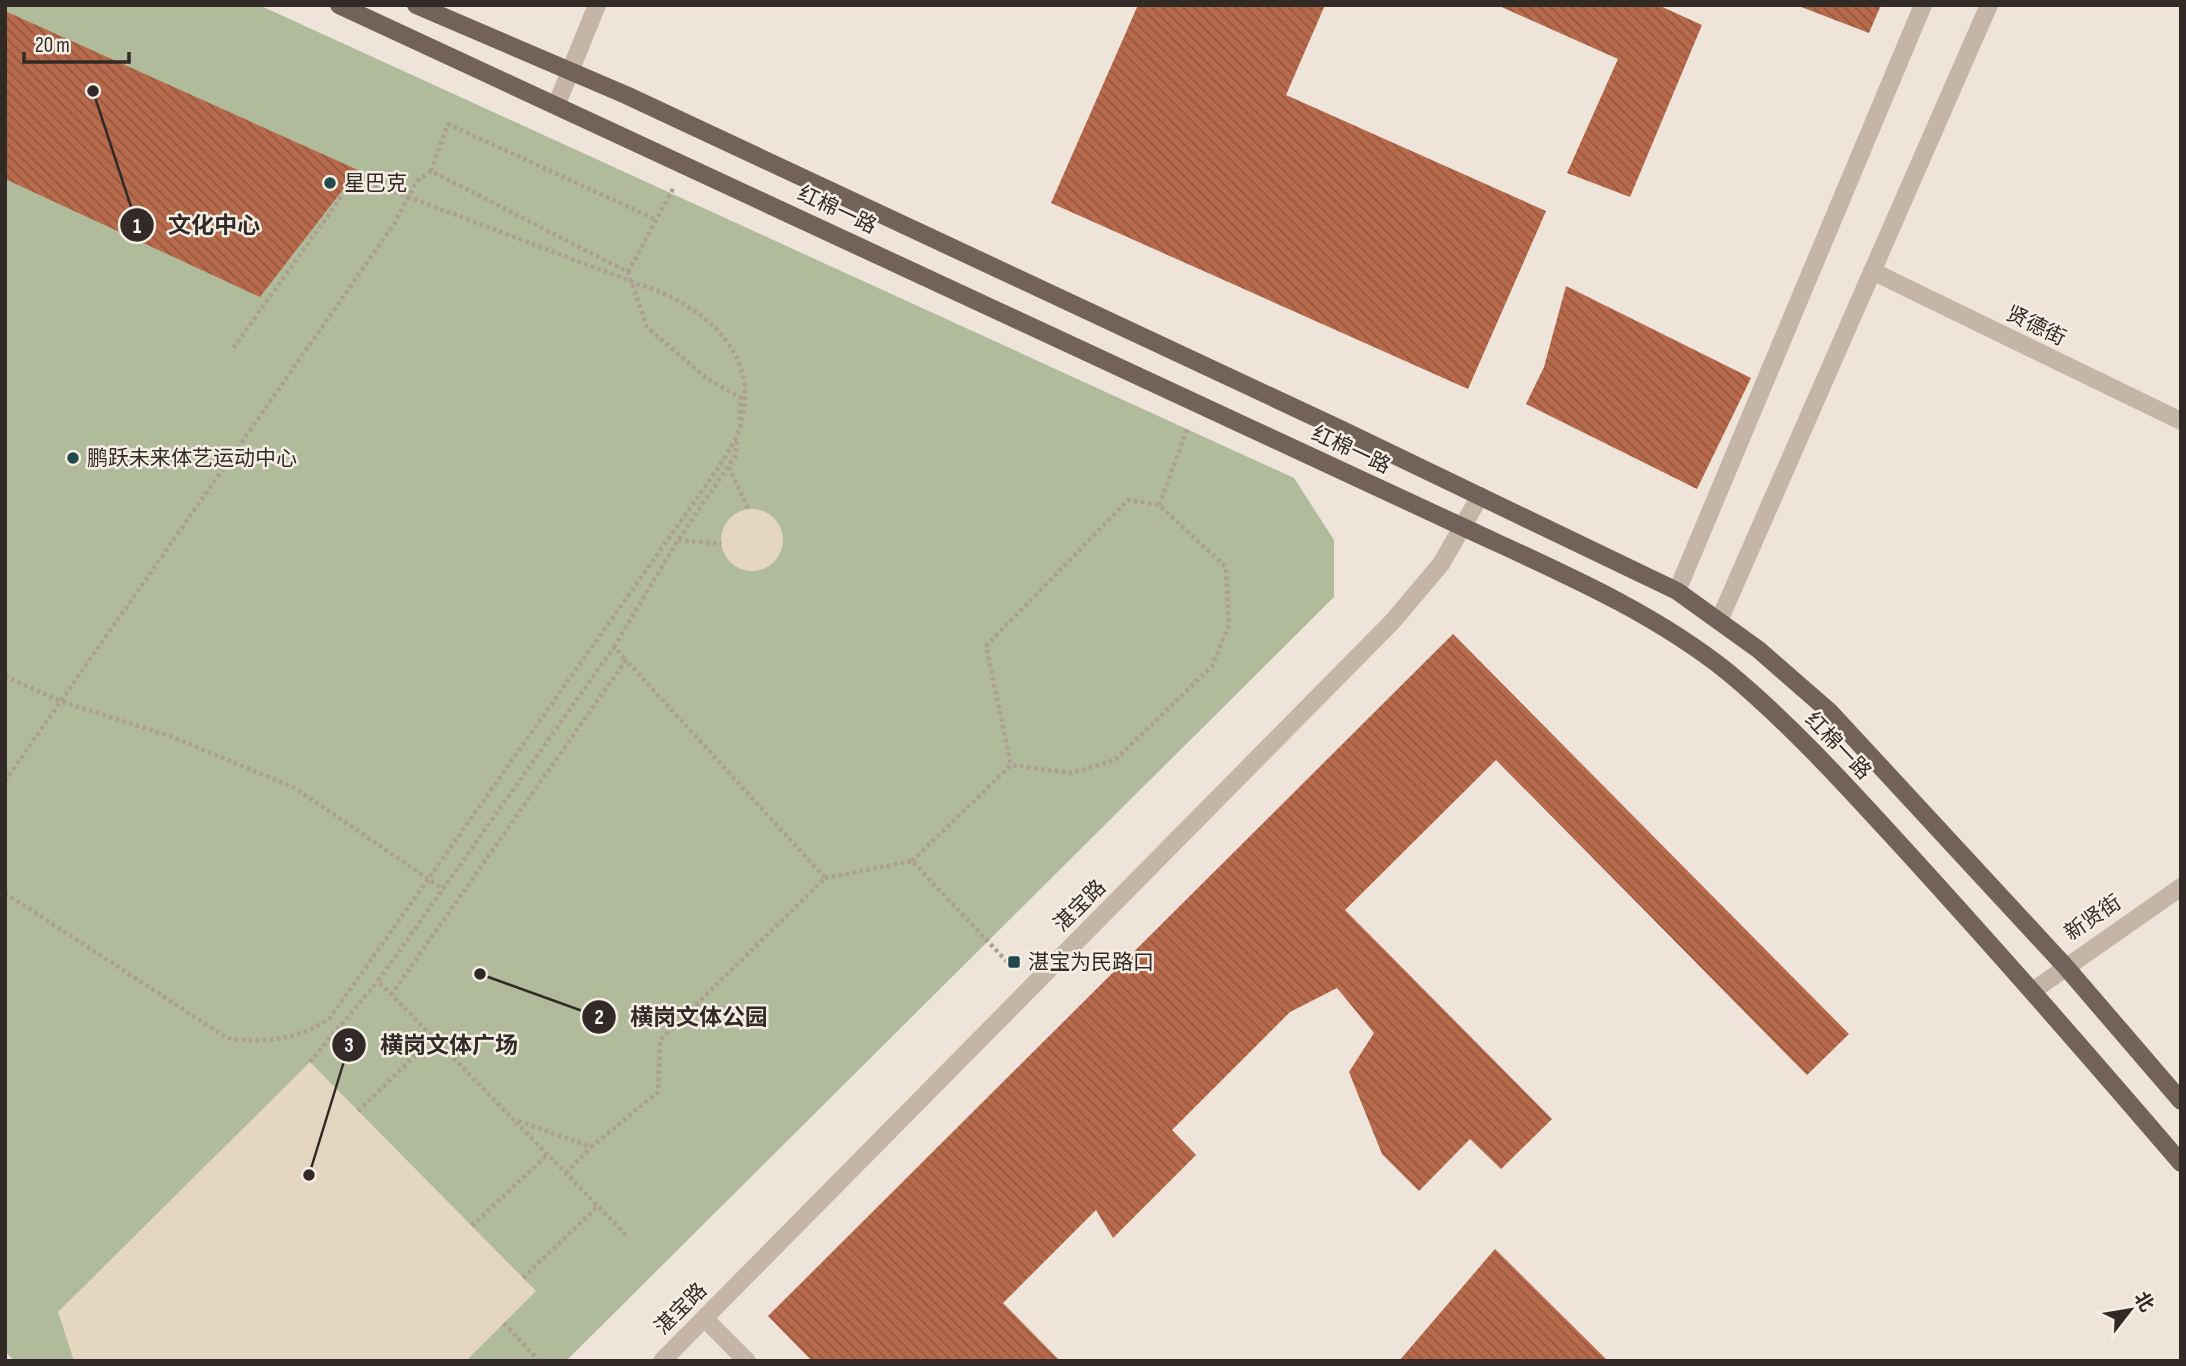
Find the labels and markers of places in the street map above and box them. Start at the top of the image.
place label: 星巴克 [344,171,407,196]
marker: 星巴克 [322,175,338,191]
callout: 文化中心 [119,203,274,247]
place label: 鹏跃未来体艺运动中心 [87,446,297,471]
marker: 鹏跃未来体艺运动中心 [65,450,81,466]
place label: 湛宝为民路口 [1028,950,1154,975]
marker: 湛宝为民路口 [1006,954,1022,970]
callout: 横岗文体公园 [581,995,782,1039]
callout: 横岗文体广场 [331,1023,532,1067]

